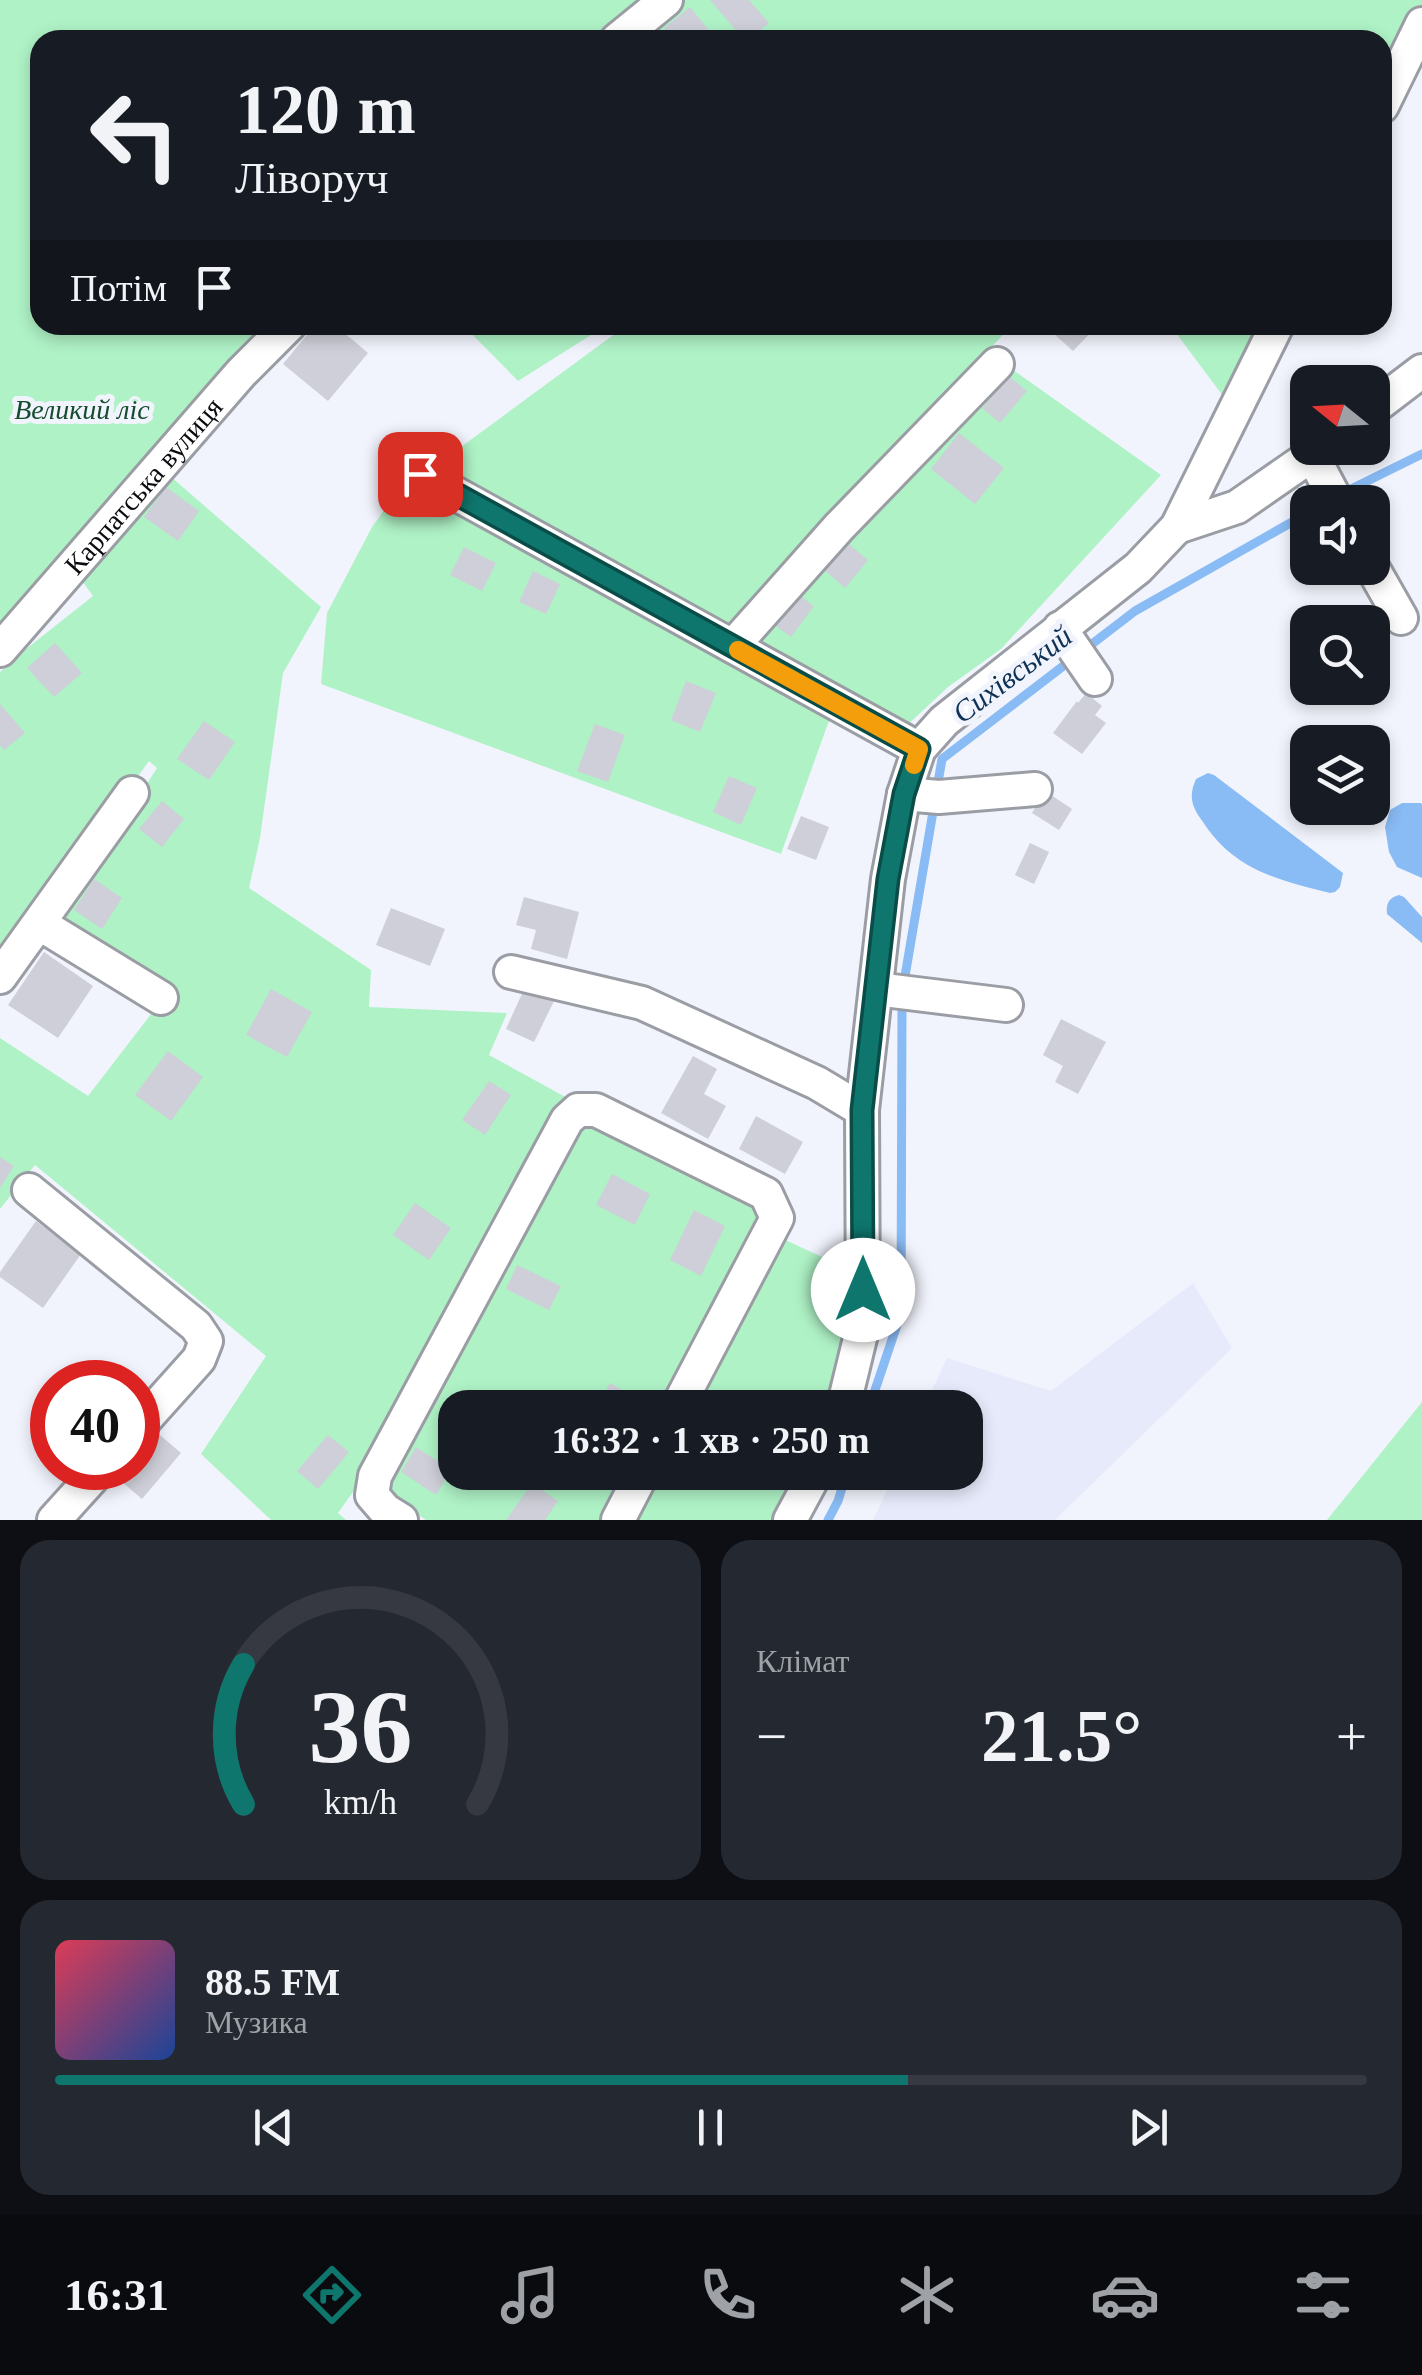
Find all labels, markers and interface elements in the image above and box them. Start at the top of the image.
icon: left [70,70,200,200]
text: 120 m [235,71,416,148]
text: Ліворуч [235,153,389,203]
icon: arrive [187,260,242,315]
text: Потім [70,267,167,309]
north arrow [1290,365,1390,465]
map controls [1290,365,1390,825]
street label: Карпатська вулиця [58,391,228,580]
park label: Великий ліс [14,394,150,425]
pin [378,432,463,517]
icon: arrive [393,447,448,502]
button: sound [1290,485,1390,585]
button: search [1290,605,1390,705]
water label: Сихівський [946,619,1078,729]
button: layers [1290,725,1390,825]
position arrow [811,1238,915,1342]
speed limit sign: 40 [30,1360,160,1490]
text: 16:32 · 1 хв · 250 m [551,1419,870,1461]
text: Клімат [756,1643,850,1679]
text: 36 [309,1669,413,1784]
text: 21.5° [981,1694,1142,1777]
text: − [756,1706,787,1767]
text: + [1336,1706,1367,1767]
text: km/h [324,1782,397,1822]
text: 88.5 FM [205,1961,340,2003]
text: Музика [205,2004,308,2040]
icon: previous [246,2100,301,2155]
icon: pause [683,2100,738,2155]
icon: next [1121,2100,1176,2155]
icon: directions [297,2260,367,2330]
icon: music [495,2260,565,2330]
icon: phone [693,2260,763,2330]
icon: climate [892,2260,962,2330]
icon: car [1090,2260,1160,2330]
icon: filters [1288,2260,1358,2330]
text: 16:31 [64,2270,169,2320]

